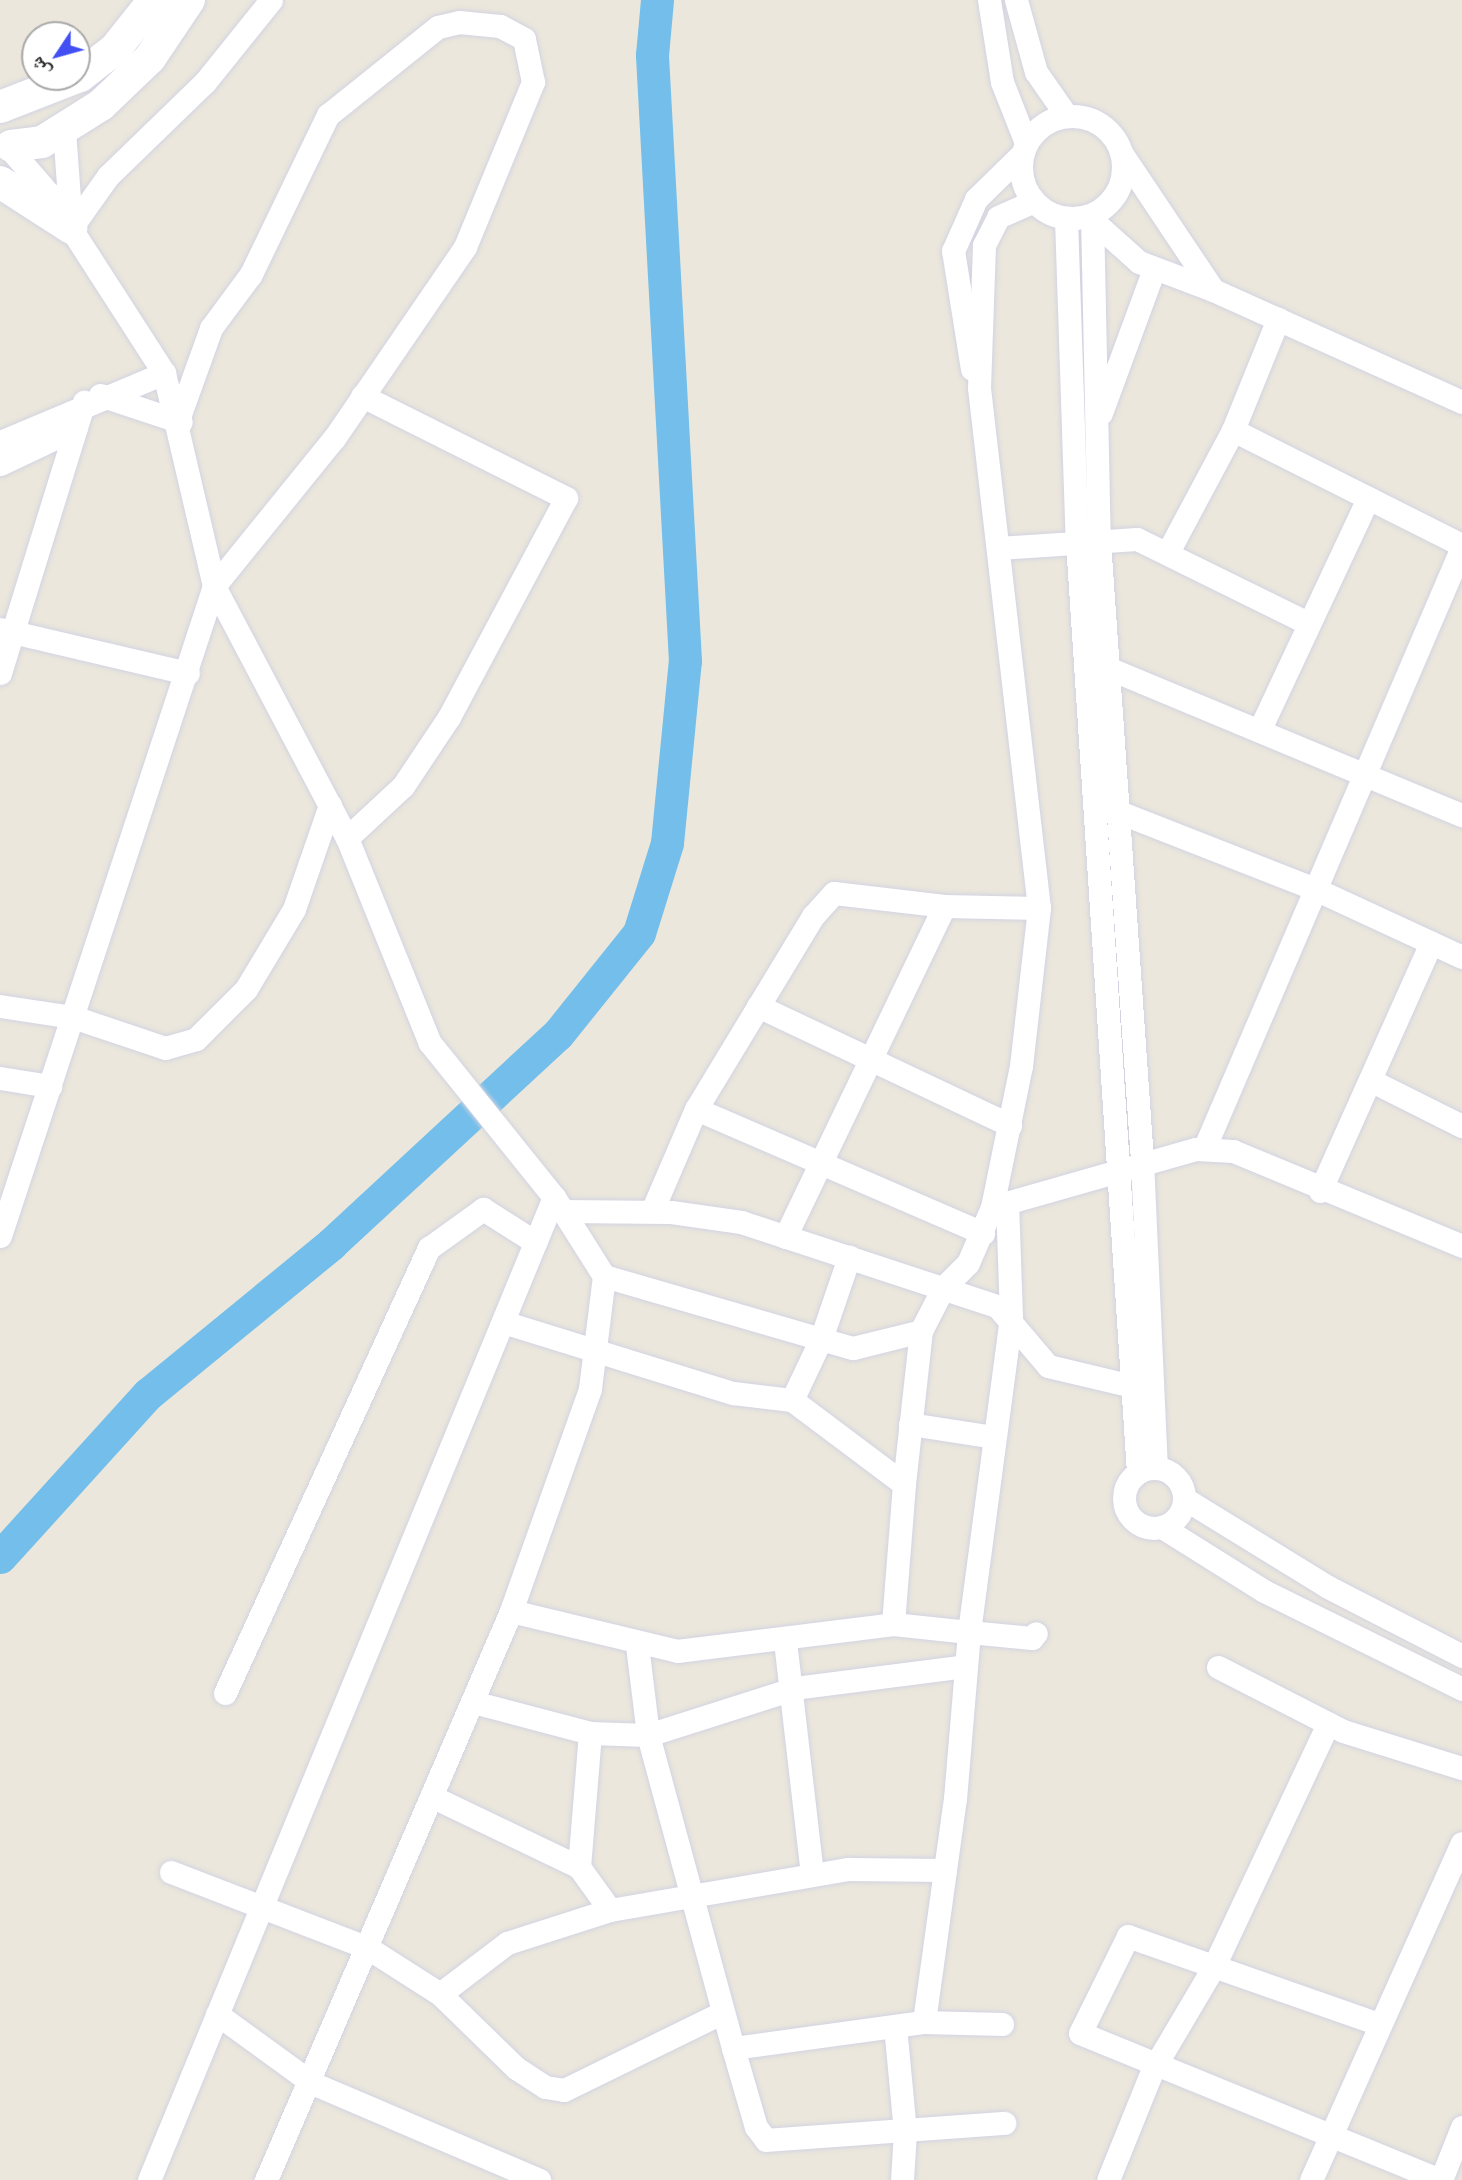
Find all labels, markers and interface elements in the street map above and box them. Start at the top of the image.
north arrow [21,21,91,91]
text: ش [25,53,55,82]

